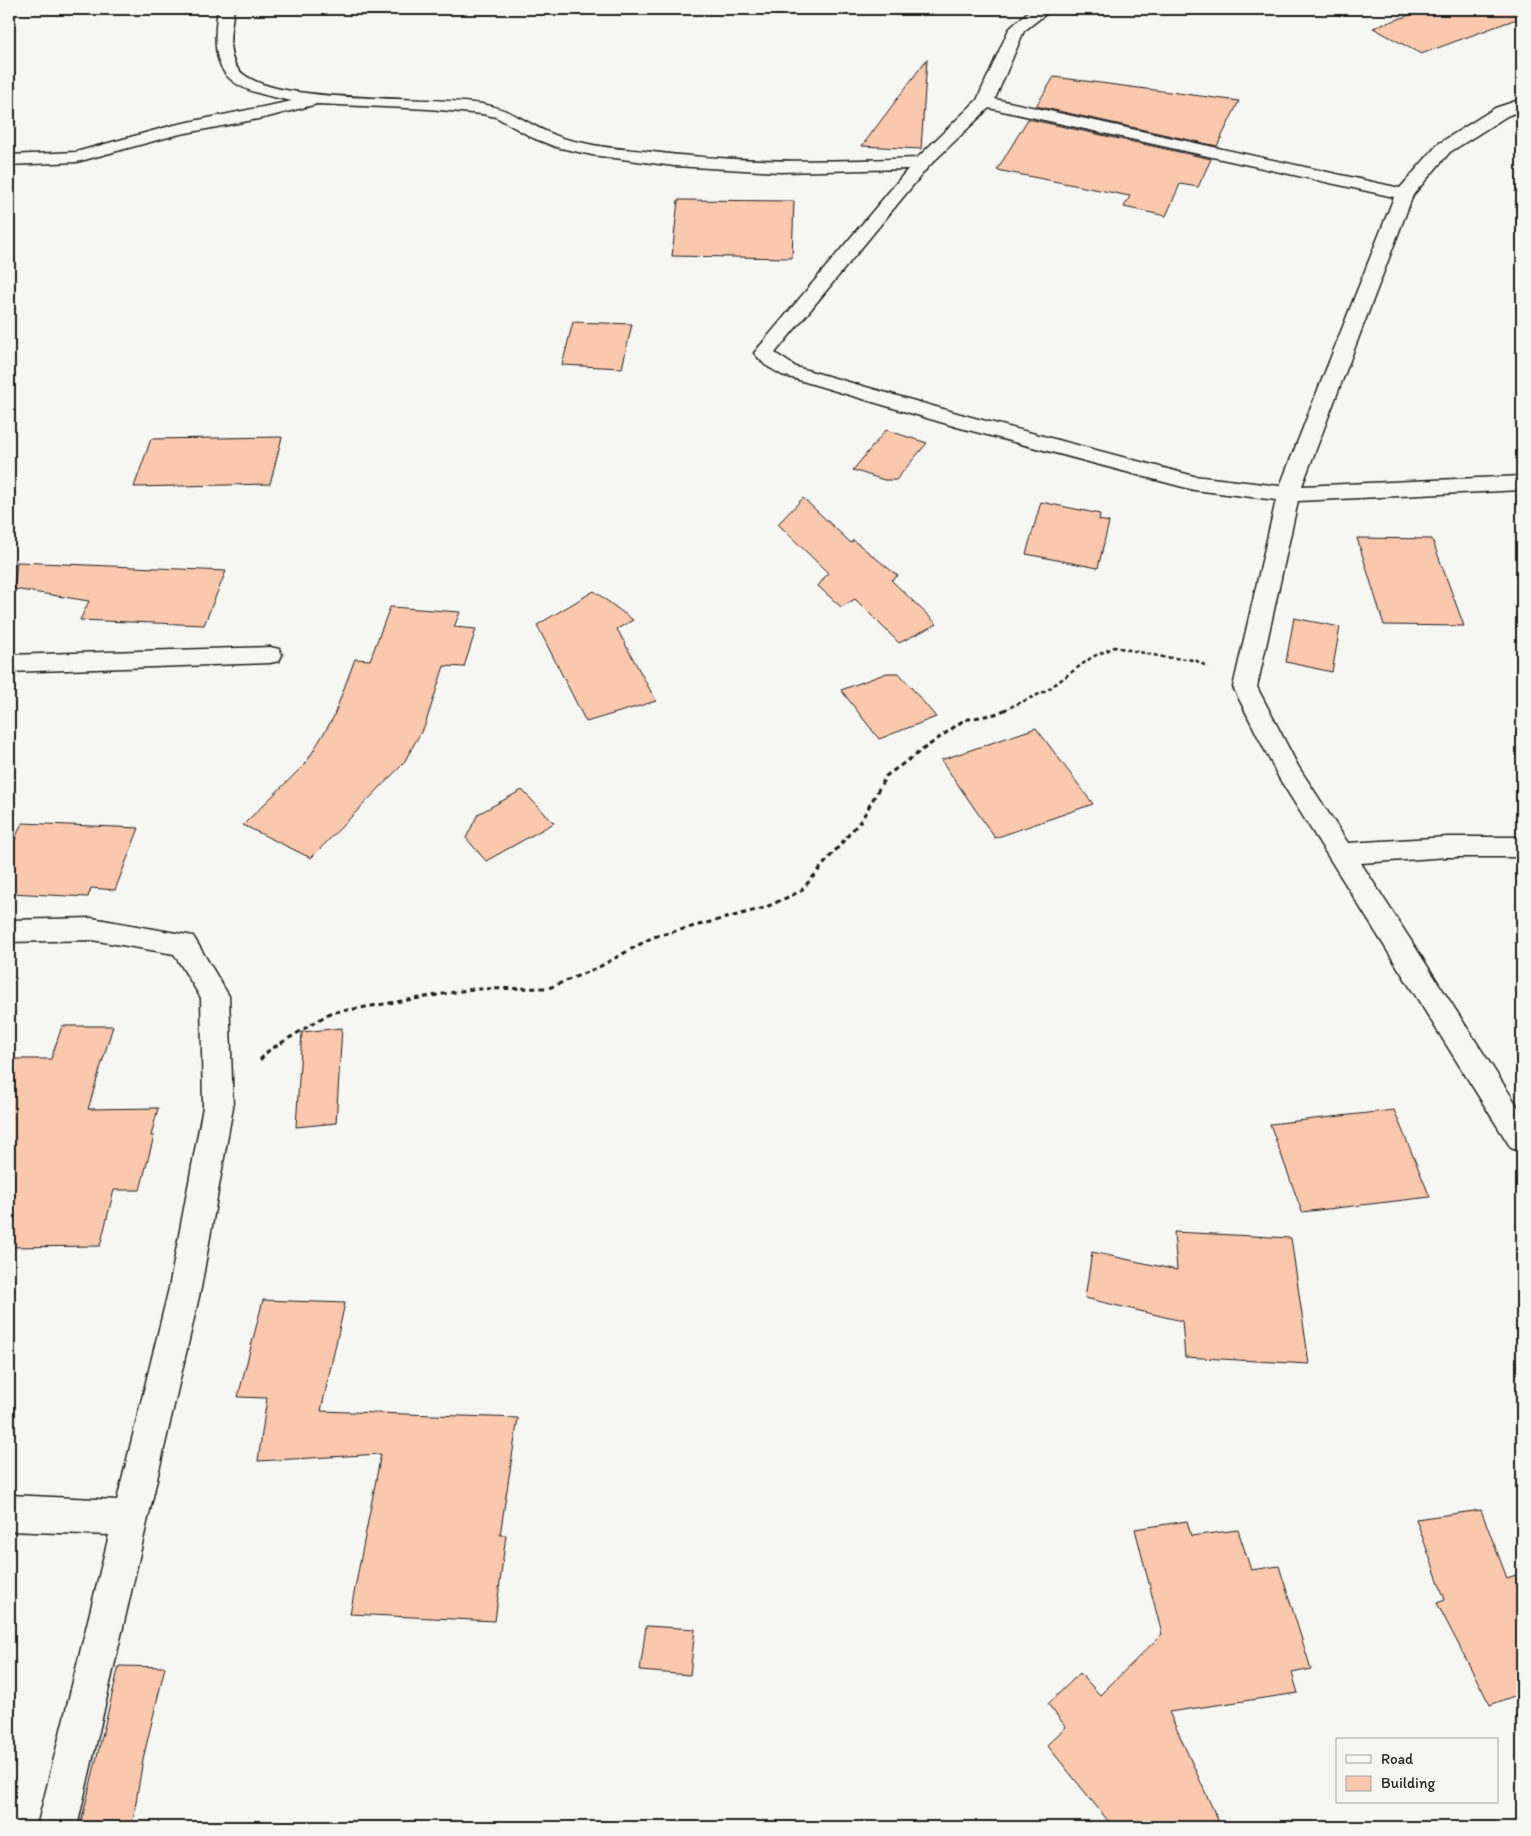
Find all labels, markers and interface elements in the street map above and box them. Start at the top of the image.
legend [1336,1738,1498,1804]
text: Road [1381,1750,1414,1768]
text: Building [1381,1774,1435,1792]

